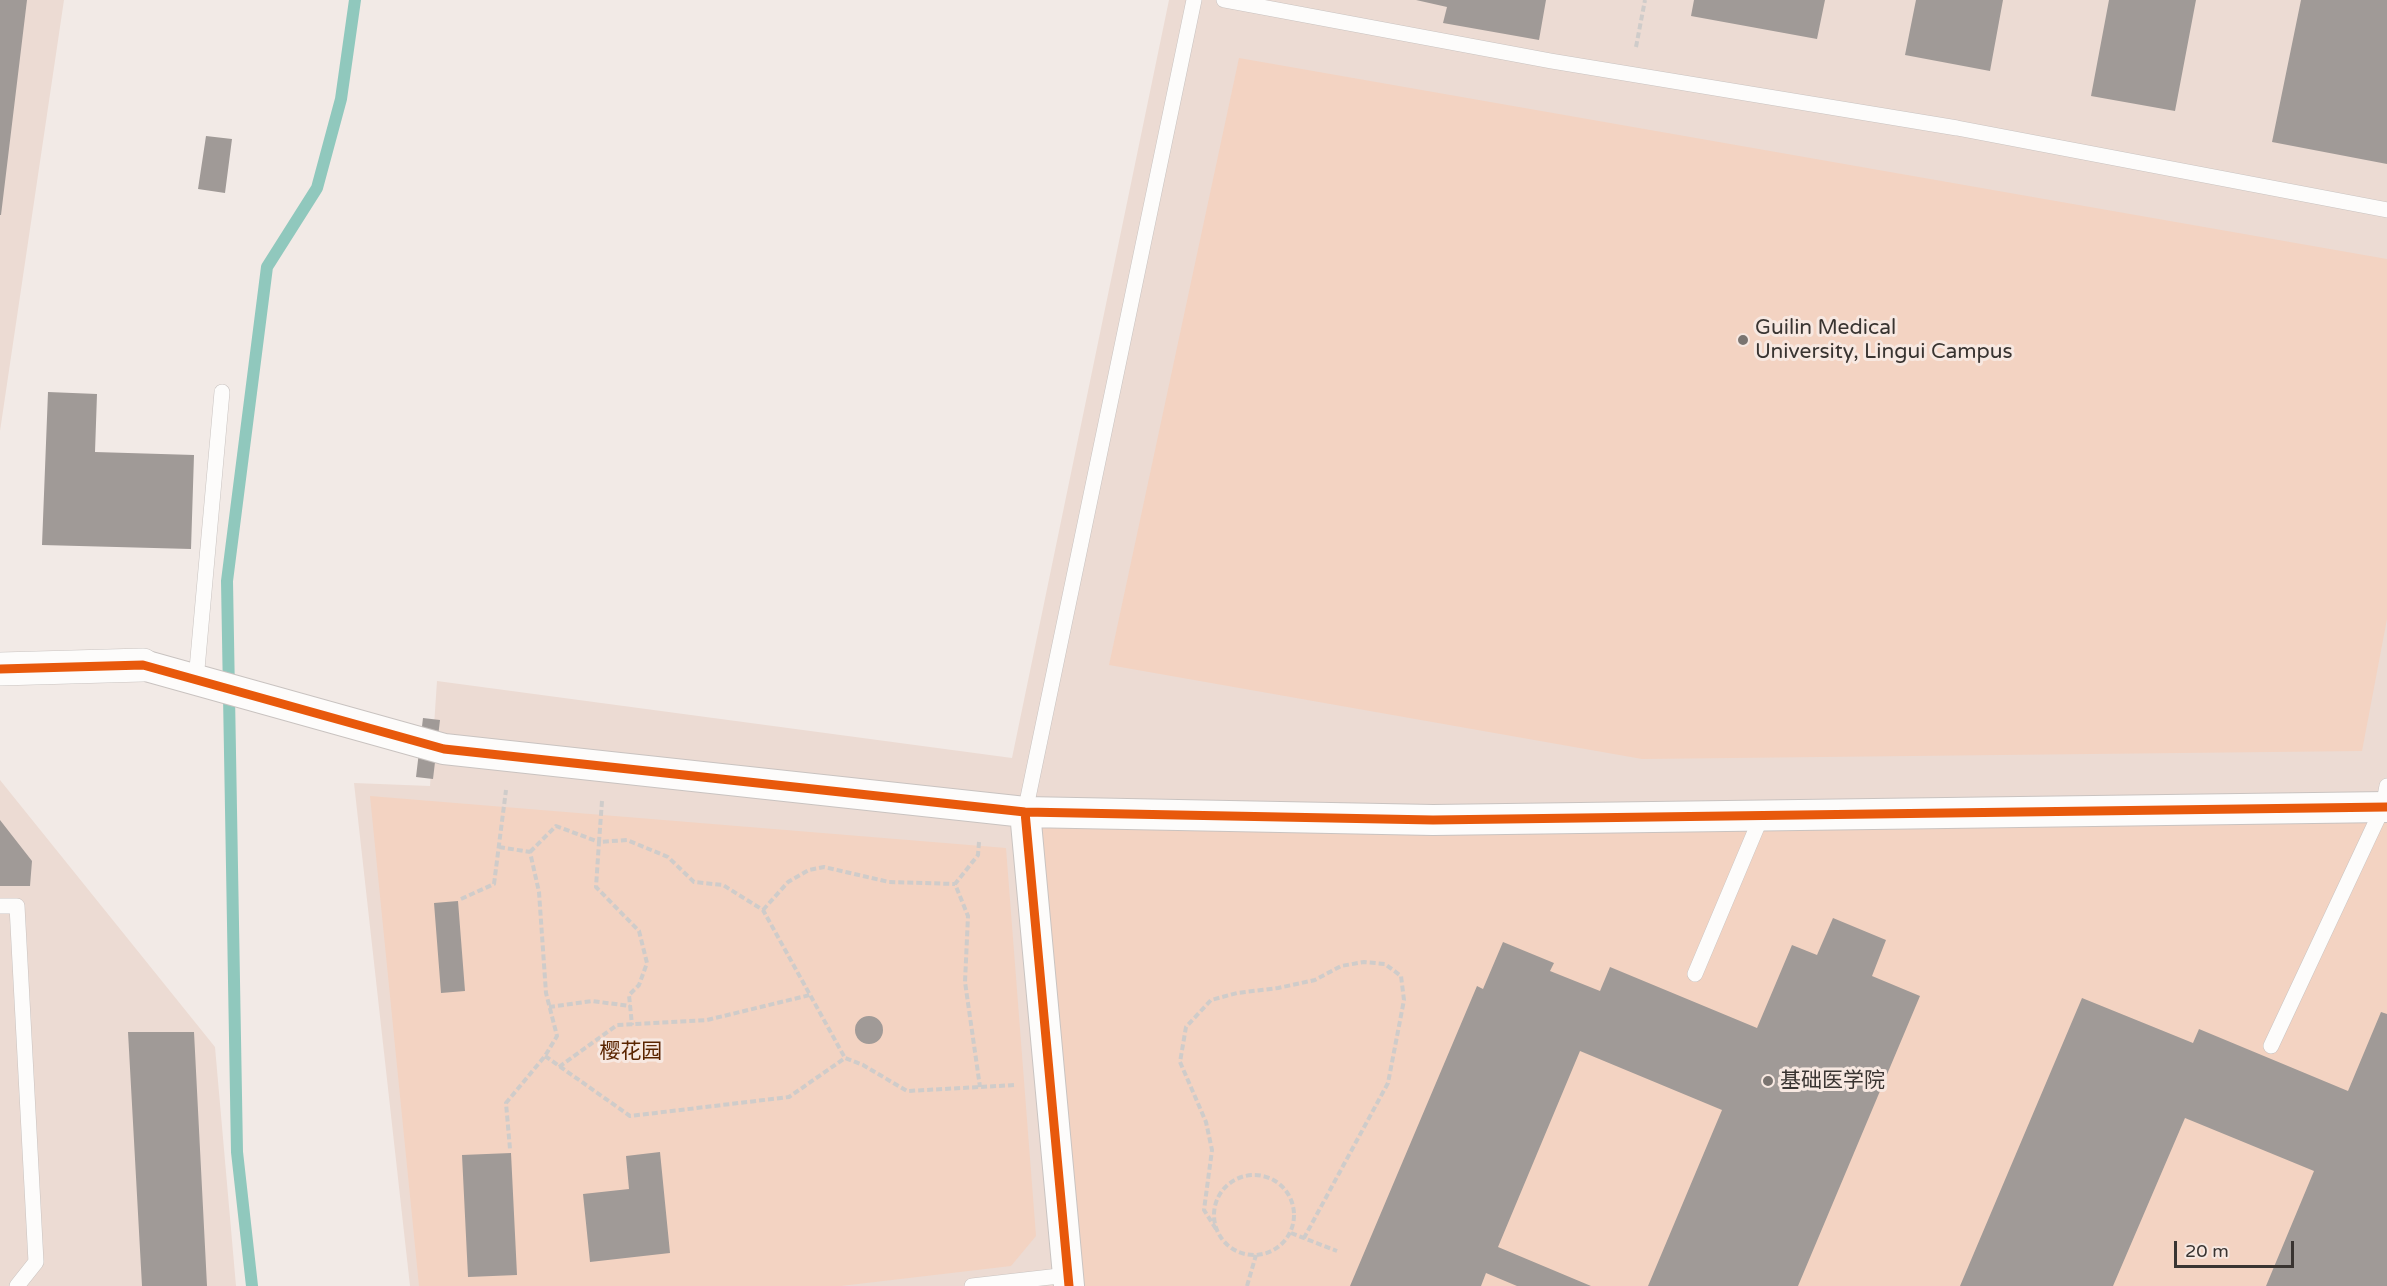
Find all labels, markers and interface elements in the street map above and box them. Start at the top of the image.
place label: Guilin Medical University, Lingui Campus [1755,315,2013,365]
marker: Guilin Medical University, Lingui Campus [1736,333,1750,347]
park label: 樱花园 [600,1039,662,1065]
place label: 基础医学院 [1780,1068,1885,1094]
marker: 基础医学院 [1761,1074,1775,1088]
scale bar [2177,1229,2297,1267]
text: 20 m [2185,1240,2229,1262]

